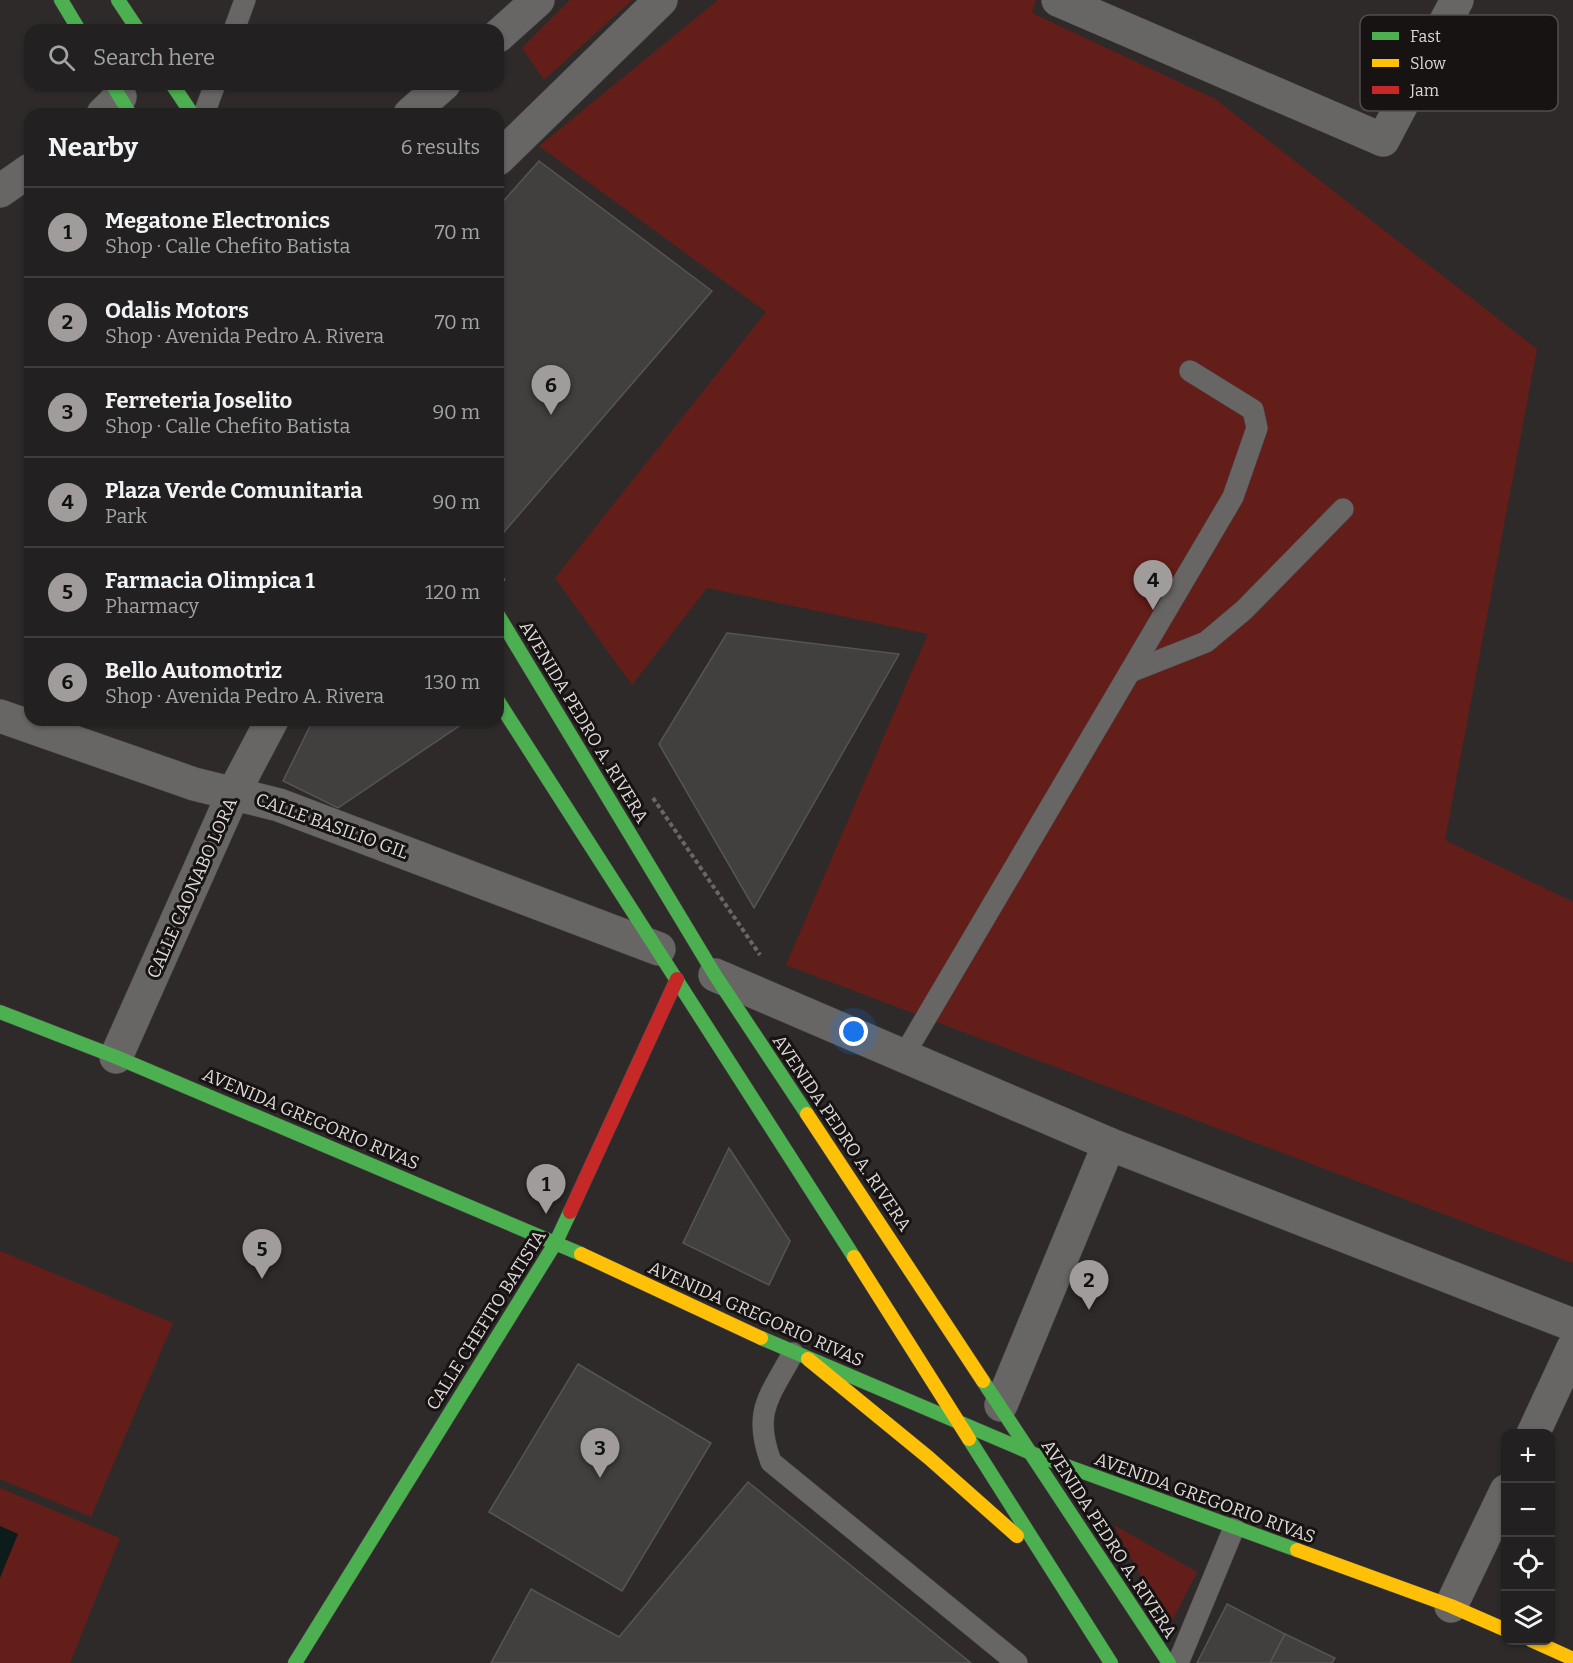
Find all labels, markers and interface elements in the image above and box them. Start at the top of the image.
legend [1360,15,1558,111]
search box [24,24,504,90]
text: Fast [1410,27,1441,46]
icon: search [45,41,78,74]
text: Search here [93,44,215,71]
text: Slow [1410,54,1446,73]
text: Jam [1409,81,1439,100]
text: Nearby [48,132,138,163]
text: 6 results [401,135,480,159]
text: Megatone Electronics [105,207,330,234]
text: 1 [63,220,72,244]
text: 70 m [434,220,480,244]
text: Shop · Calle Chefito Batista [105,234,350,258]
text: Odalis Motors [105,297,249,324]
text: 2 [62,310,73,334]
text: 70 m [434,310,480,334]
text: Shop · Avenida Pedro A. Rivera [105,324,384,348]
pin: 6 [532,366,570,415]
text: Ferreteria Joselito [105,387,292,414]
text: 3 [62,400,73,424]
text: 90 m [432,400,480,424]
text: Shop · Calle Chefito Batista [105,414,350,438]
text: Plaza Verde Comunitaria [105,477,363,504]
text: 4 [61,490,74,514]
text: 90 m [432,490,480,514]
text: Park [105,504,147,528]
pin: 4 [1134,560,1172,610]
text: Farmacia Olimpica 1 [105,567,315,594]
text: 5 [62,580,73,604]
text: 120 m [425,580,480,604]
text: Pharmacy [105,594,199,618]
street label: AVENIDA PEDRO A. RIVERA [515,617,653,827]
text: Bello Automotriz [105,657,282,684]
text: 6 [62,670,73,694]
text: 130 m [425,670,480,694]
text: Shop · Avenida Pedro A. Rivera [105,684,384,708]
street label: CALLE BASILIO GIL [253,788,411,864]
street label: CALLE CAONABO LORA [142,794,242,982]
your location [839,1017,868,1046]
street label: AVENIDA PEDRO A. RIVERA [768,1031,916,1236]
street label: AVENIDA GREGORIO RIVAS [199,1063,423,1175]
pin: 1 [526,1164,566,1214]
street label: CALLE CHEFITO BATISTA [422,1226,551,1414]
pin: 5 [242,1230,282,1279]
street label: AVENIDA GREGORIO RIVAS [645,1257,867,1371]
pin: 2 [1070,1260,1108,1310]
pin: 3 [580,1428,620,1478]
map controls [1501,1429,1555,1645]
button: + [1501,1429,1555,1483]
street label: AVENIDA PEDRO A. RIVERA [1036,1436,1182,1643]
street label: AVENIDA GREGORIO RIVAS [1092,1448,1318,1548]
button: − [1501,1483,1555,1537]
button: locate [1501,1537,1555,1591]
button: layers [1501,1591,1555,1645]

